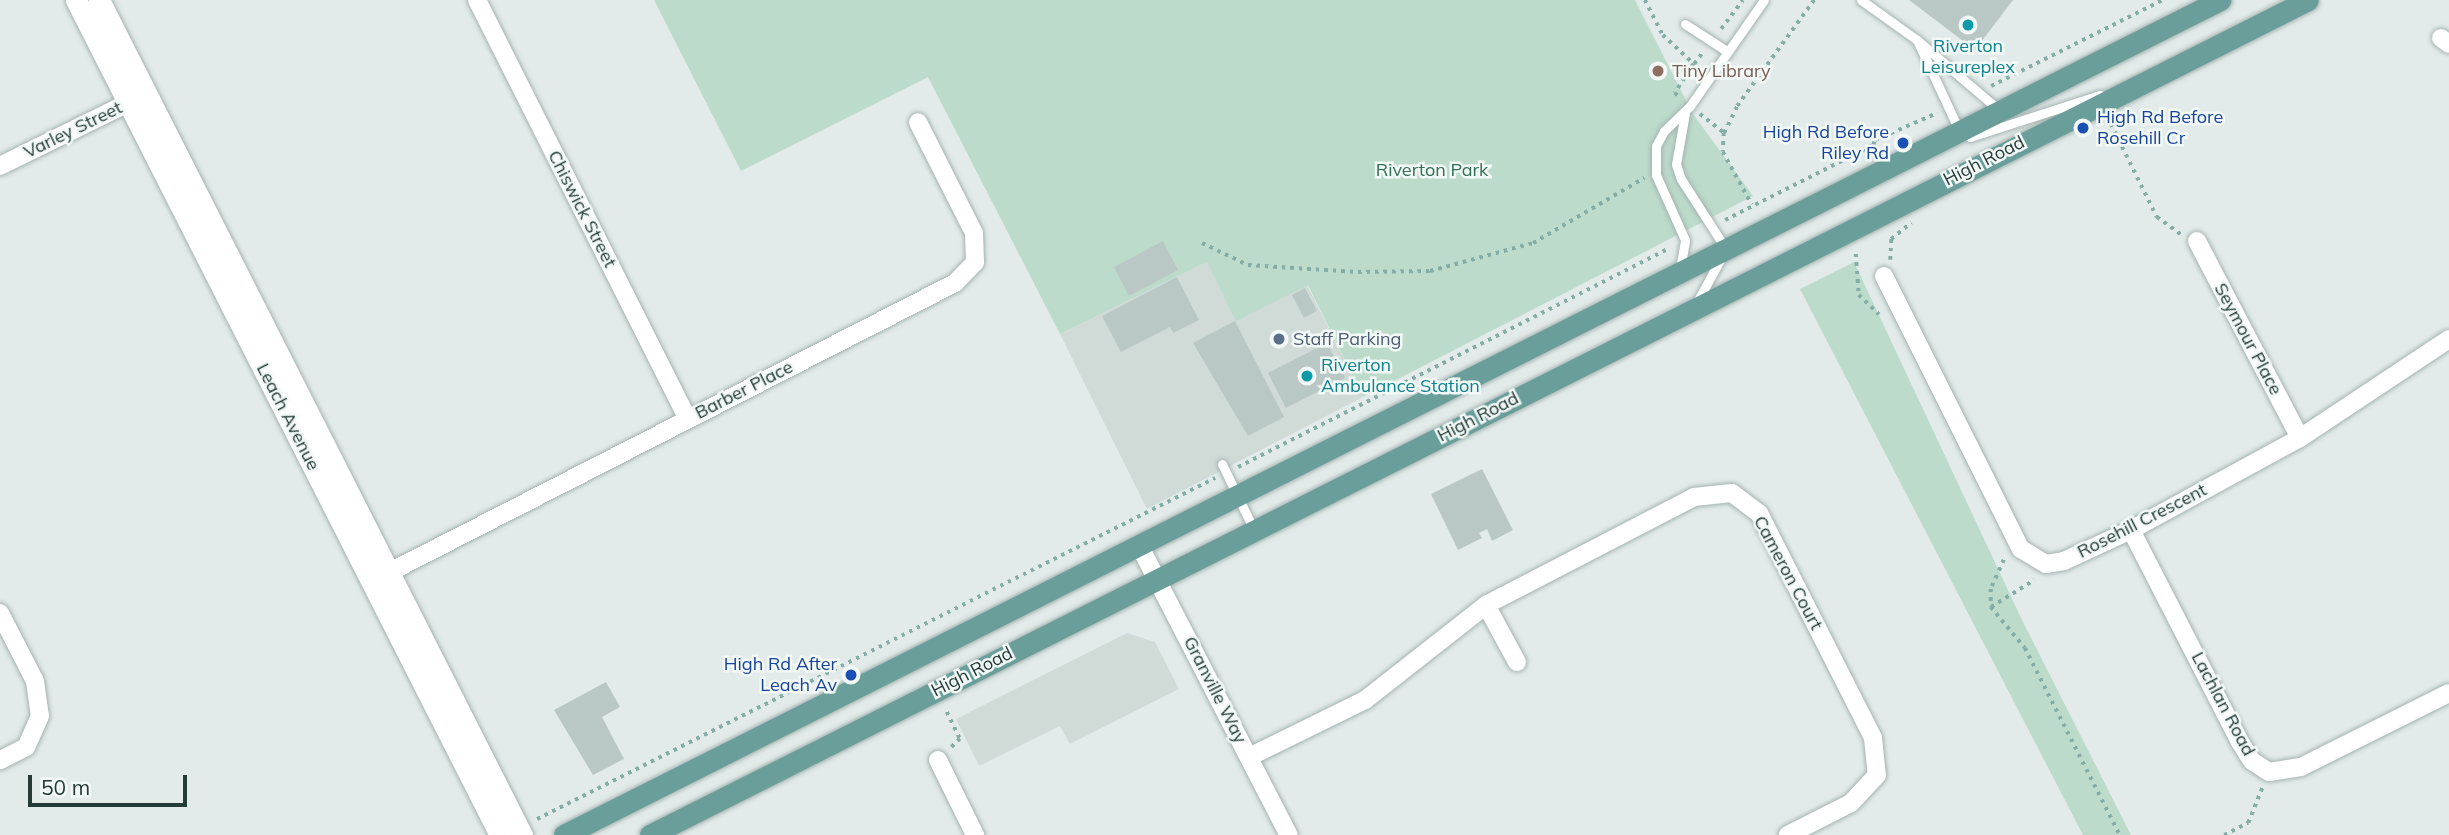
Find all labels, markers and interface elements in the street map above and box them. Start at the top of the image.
marker: Riverton Leisureplex [1960,17,1976,33]
place label: Riverton Leisureplex [1921,36,2015,78]
place label: Tiny Library [1672,60,1771,82]
marker: Tiny Library [1650,63,1666,79]
street label: Varley Street [20,97,126,163]
place label: High Rd Before Rosehill Cr [2097,107,2223,150]
marker: High Rd Before Rosehill Cr [2075,120,2091,136]
place label: High Rd Before Riley Rd [1763,122,1889,164]
street label: High Road [1940,131,2028,191]
marker: High Rd Before Riley Rd [1895,135,1911,151]
street label: Chiswick Street [543,147,621,271]
park label: Riverton Park [1376,159,1488,181]
street label: Seymour Place [2209,279,2287,399]
place label: Staff Parking [1293,328,1401,350]
marker: Staff Parking [1271,331,1287,347]
place label: Riverton Ambulance Station [1321,355,1480,398]
street label: Barber Place [692,356,796,424]
street label: Leach Avenue [252,360,324,474]
marker: Riverton Ambulance Station [1299,368,1315,384]
street label: High Road [1434,387,1522,447]
street label: Rosehill Crescent [2074,479,2210,563]
street label: Cameron Court [1749,512,1827,634]
street label: Granville Way [1179,633,1251,747]
street label: High Road [928,642,1016,702]
street label: Lachlan Road [2187,648,2259,760]
place label: High Rd After Leach Av [724,654,837,696]
marker: High Rd After Leach Av [843,667,859,683]
scale bar [32,762,191,806]
text: 50 m [41,774,90,800]

